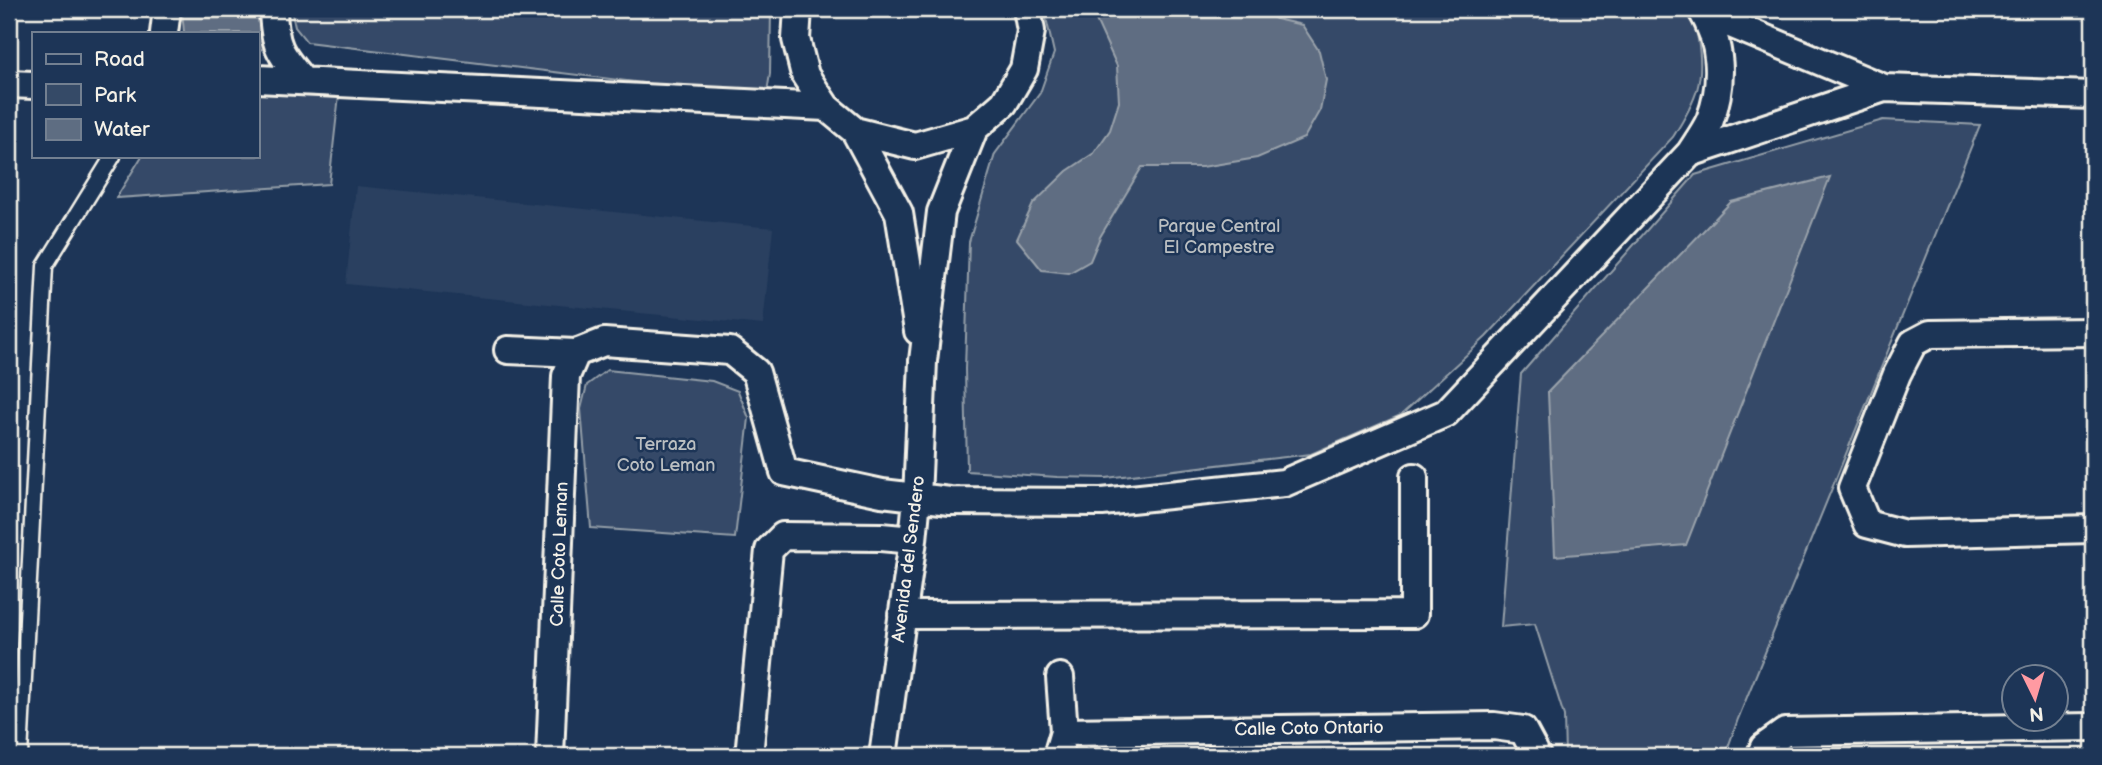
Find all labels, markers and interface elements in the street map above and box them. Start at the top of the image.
legend [32,32,259,158]
text: Road [94,47,145,72]
text: Park [94,83,137,108]
text: Water [94,117,150,142]
park label: Parque Central El Campestre [1158,216,1280,258]
park label: Terraza Coto Leman [617,434,715,476]
street label: Avenida del Sendero [888,474,929,644]
street label: Calle Coto Leman [546,481,573,627]
north arrow [2000,664,2070,734]
text: N [2028,701,2044,726]
street label: Calle Coto Ontario [1234,717,1384,740]

